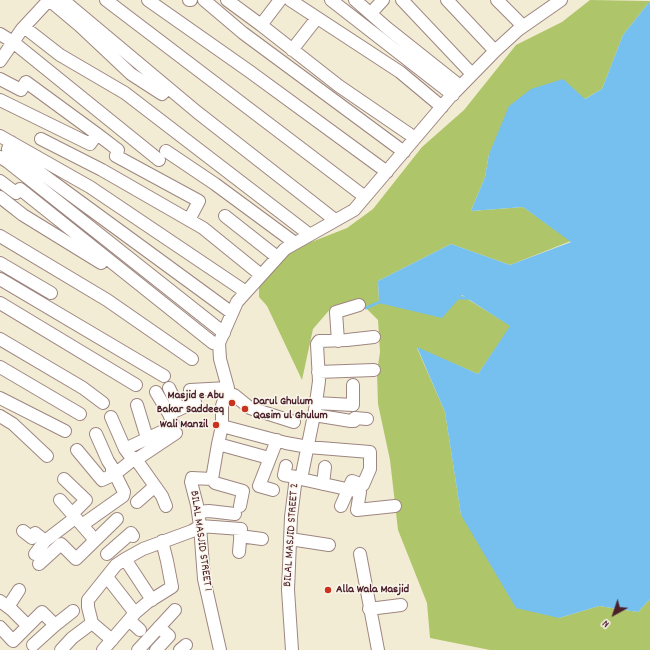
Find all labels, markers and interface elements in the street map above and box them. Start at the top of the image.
place label: Masjid e Abu Bakar Saddeeq [157,389,224,417]
place label: Darul Ghulum Qasim ul Ghulum [253,395,328,423]
marker: Masjid e Abu Bakar Saddeeq [227,398,237,408]
marker: Darul Ghulum Qasim ul Ghulum [240,404,250,414]
place label: Wali Manzil [160,418,208,432]
marker: Wali Manzil [211,420,221,430]
street label: BILAL MASJID STREET 2 [281,483,303,587]
street label: BILAL MASJID STREET 1 [186,490,214,592]
place label: Alla Wala Masjid [336,583,409,597]
marker: Alla Wala Masjid [323,585,333,595]
north arrow [594,594,634,634]
text: N [599,615,614,631]

